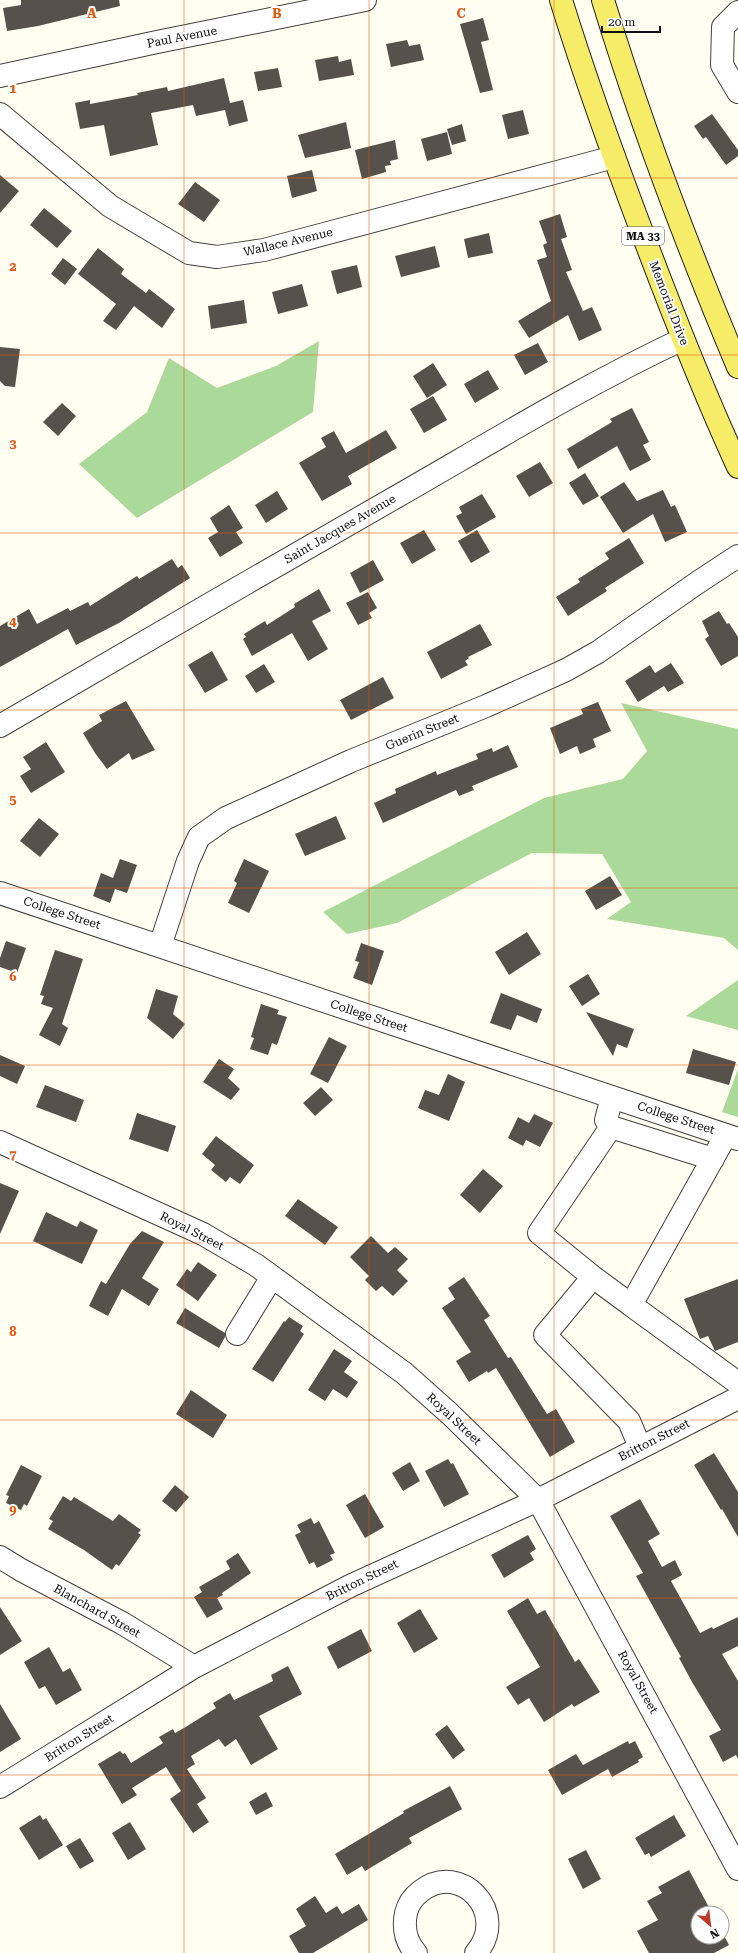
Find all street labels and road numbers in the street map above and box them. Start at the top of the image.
street label: Paul Avenue [146,23,219,51]
street label: Wallace Avenue [242,225,334,259]
road number: MA 33 [622,227,664,245]
street label: Memorial Drive [646,259,692,348]
street label: Saint Jacques Avenue [282,491,398,567]
street label: Guerin Street [383,711,461,753]
street label: College Street [22,894,103,932]
street label: College Street [329,997,410,1035]
street label: College Street [636,1099,717,1137]
street label: Royal Street [158,1209,227,1253]
street label: Royal Street [424,1390,485,1448]
street label: Britton Street [616,1416,693,1464]
street label: Britton Street [324,1556,401,1603]
street label: Blanchard Street [51,1581,143,1641]
street label: Royal Street [615,1648,661,1716]
street label: Britton Street [42,1711,116,1765]

